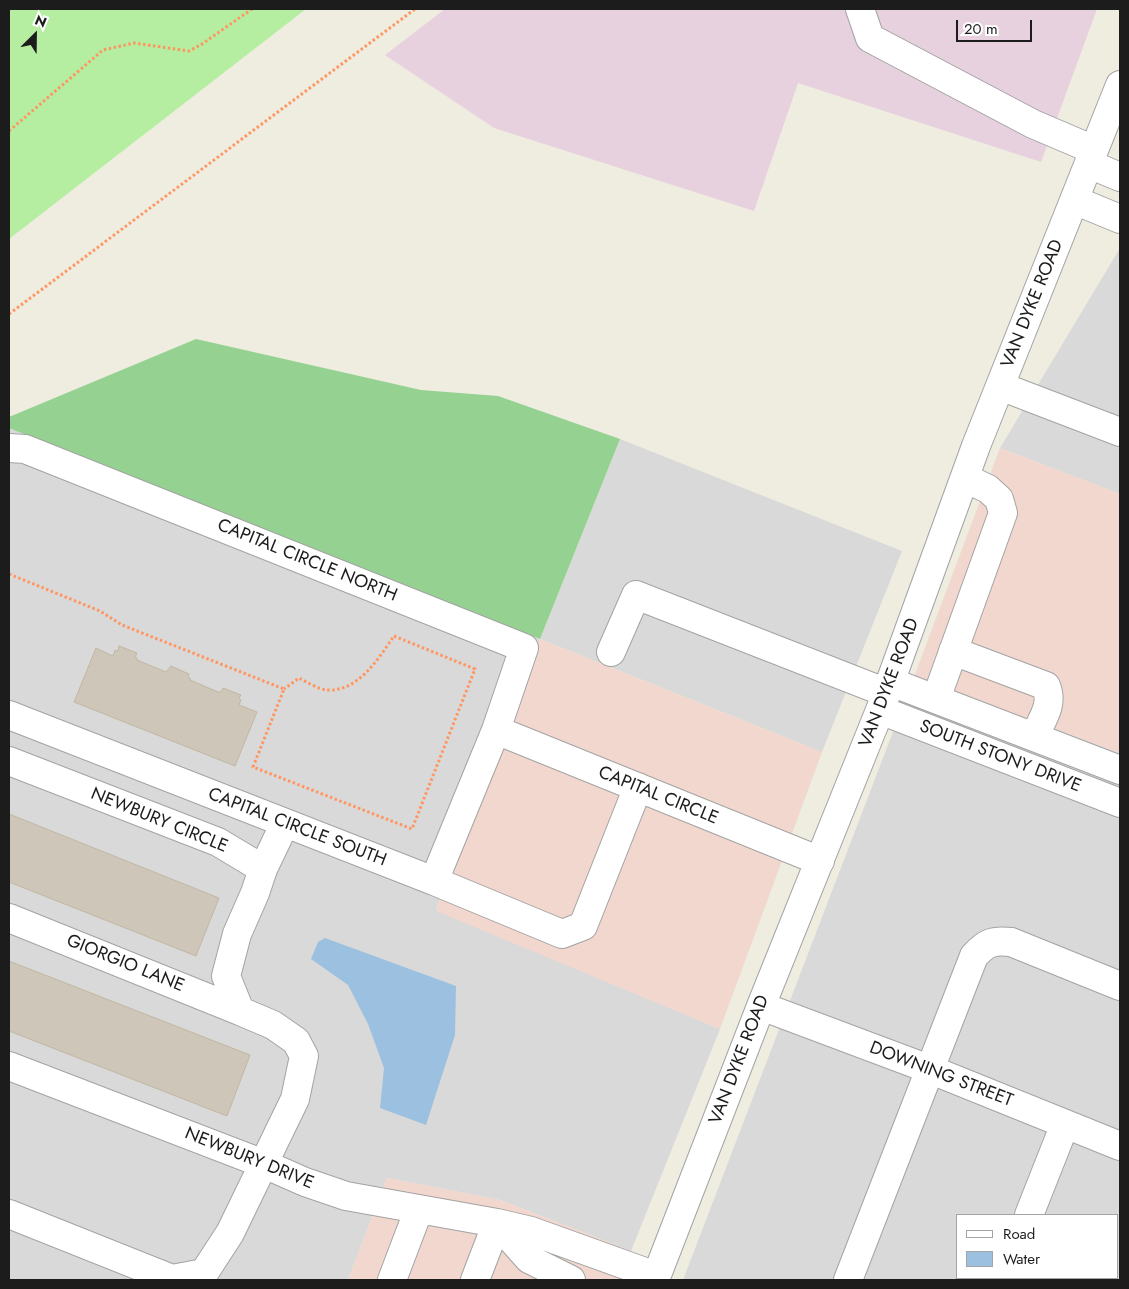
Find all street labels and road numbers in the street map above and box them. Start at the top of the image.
street label: VAN DYKE ROAD [997,237,1069,371]
street label: CAPITAL CIRCLE NORTH [214,515,400,607]
street label: VAN DYKE ROAD [855,615,925,751]
street label: SOUTH STONY DRIVE [916,716,1084,798]
street label: CAPITAL CIRCLE [595,762,721,830]
street label: NEWBURY CIRCLE [87,784,231,858]
street label: CAPITAL CIRCLE SOUTH [205,784,389,872]
street label: GIORGIO LANE [63,931,187,997]
street label: VAN DYKE ROAD [705,992,775,1128]
street label: DOWNING STREET [866,1038,1016,1112]
street label: NEWBURY DRIVE [181,1123,317,1195]

